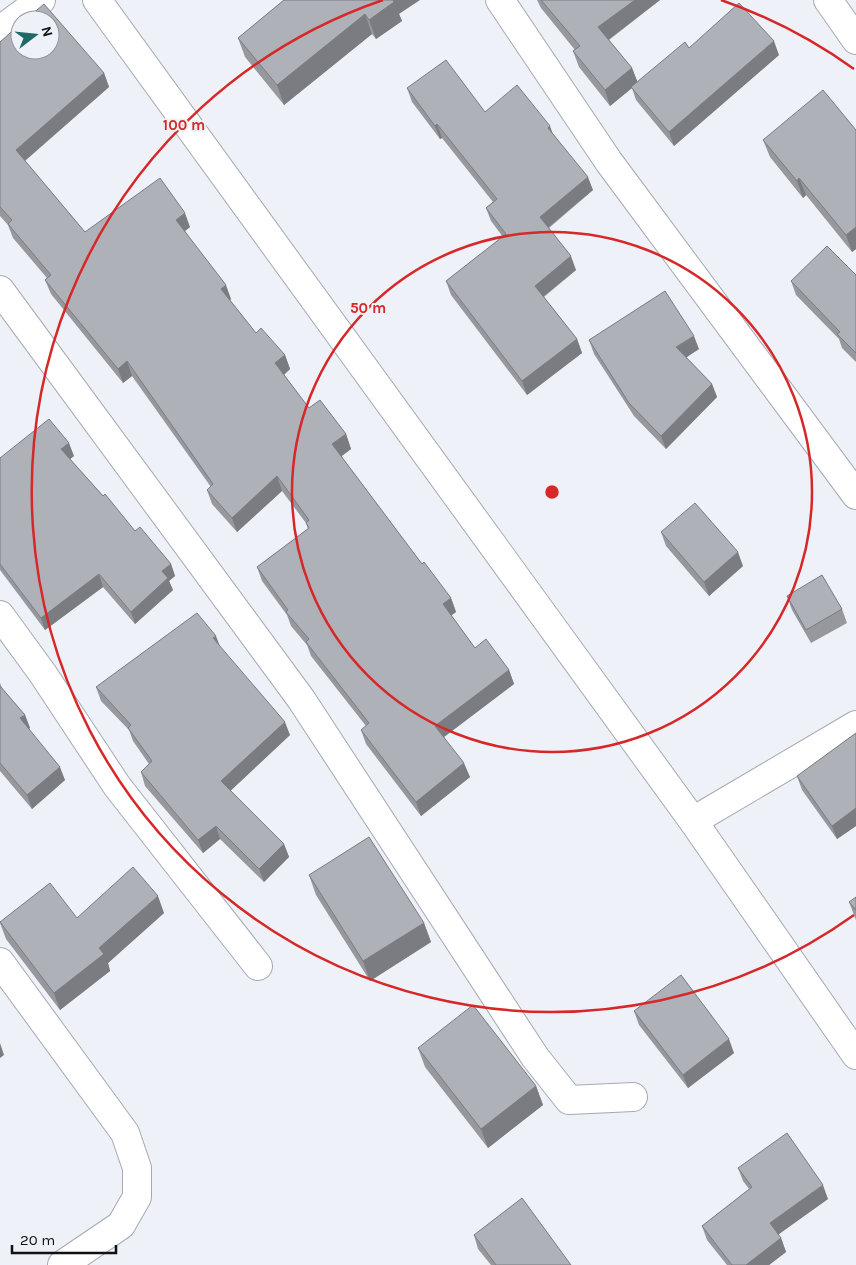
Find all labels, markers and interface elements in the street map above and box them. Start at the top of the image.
north arrow [10,10,60,60]
text: N [37,24,57,39]
text: 100 m [163,116,205,134]
text: 50 m [350,299,386,317]
centre of rings [543,483,561,501]
scale bar [12,1222,116,1254]
text: 20 m [20,1231,55,1249]

